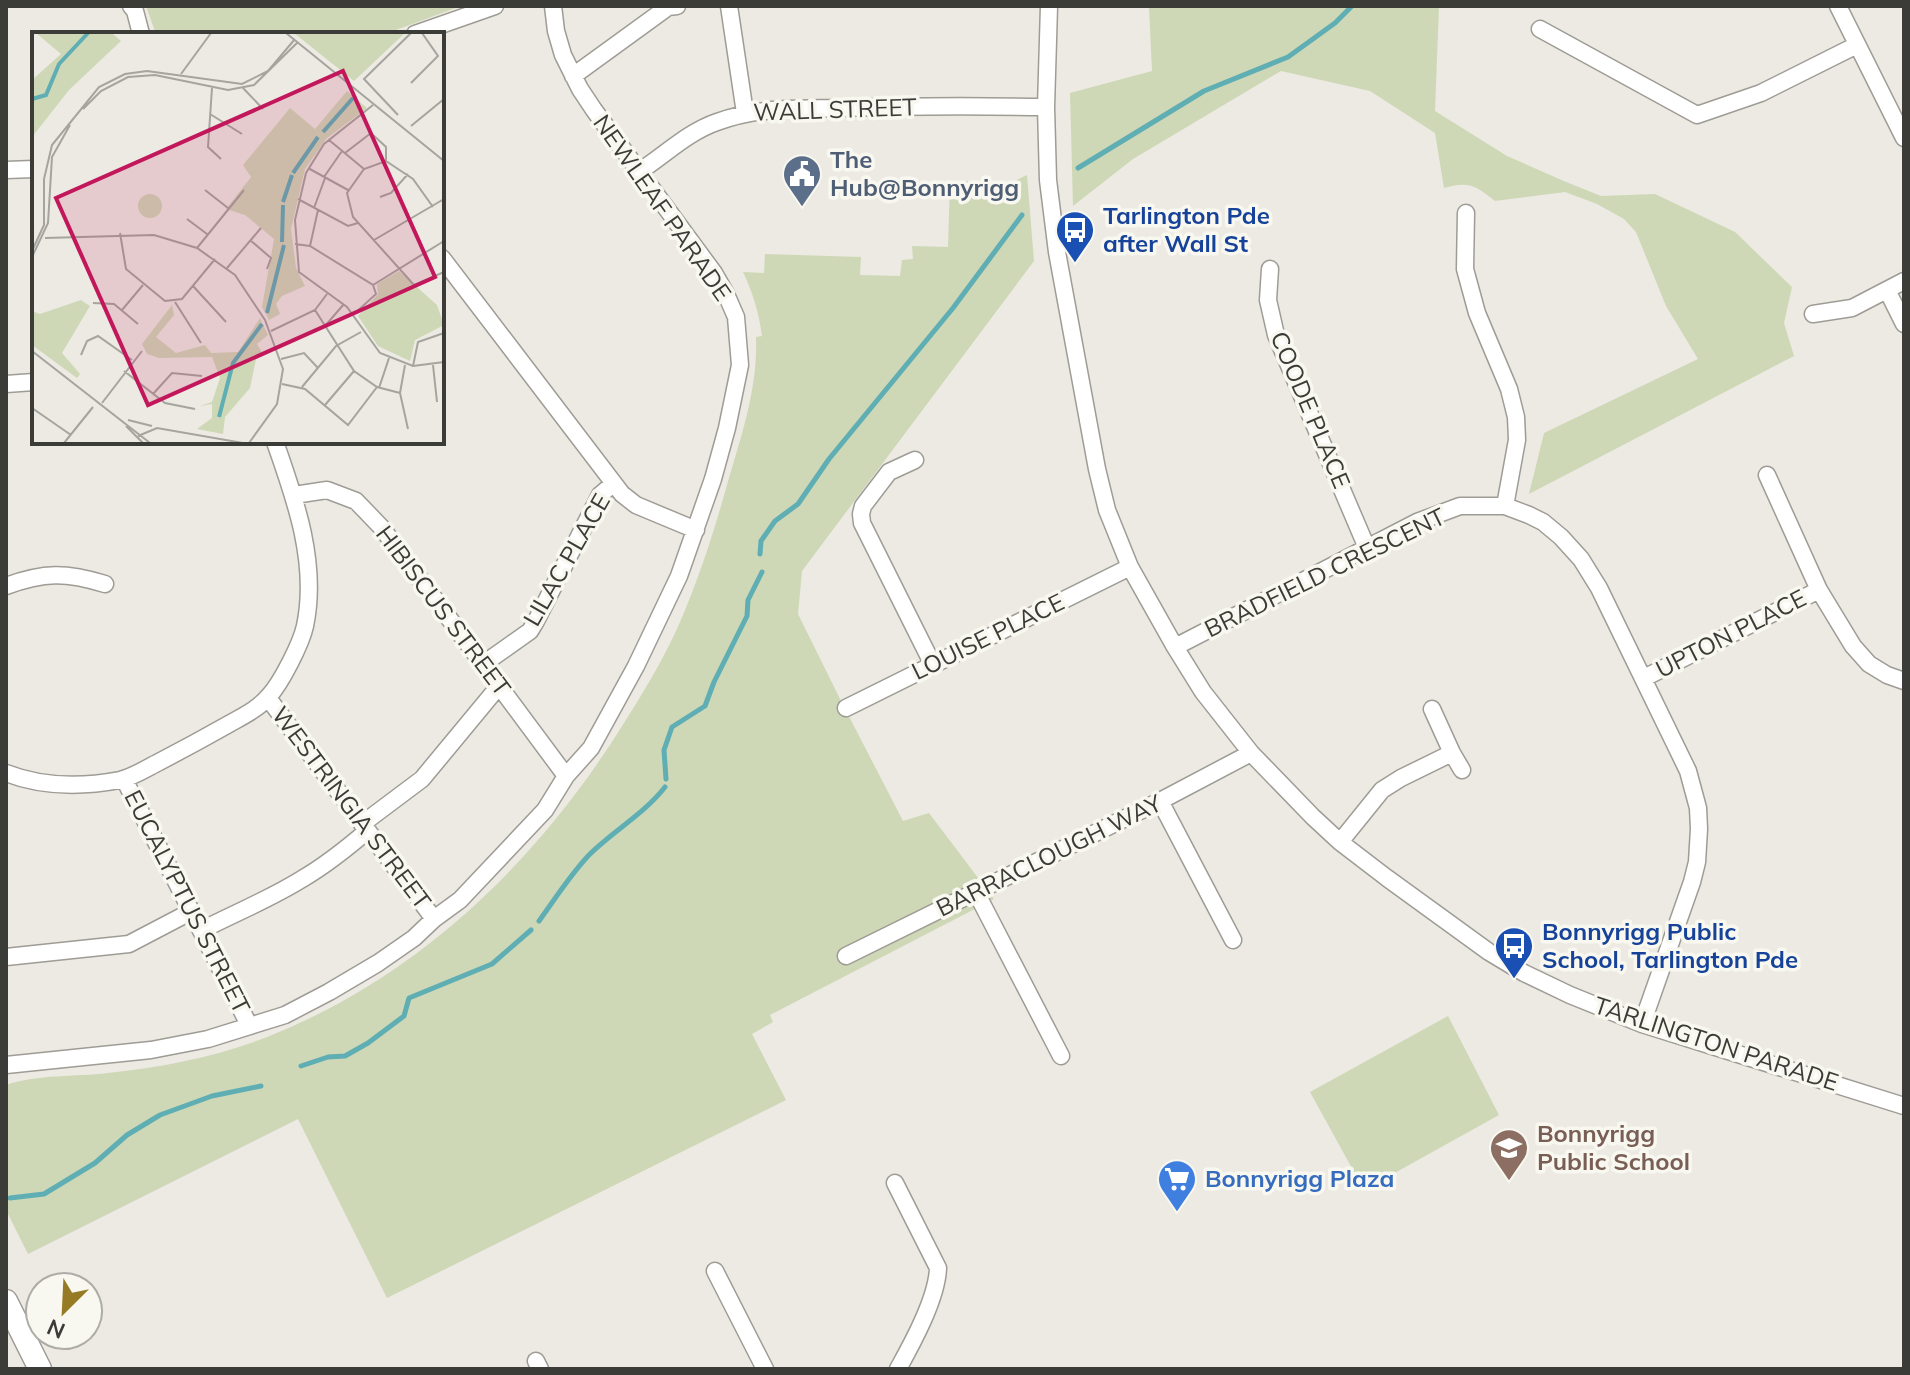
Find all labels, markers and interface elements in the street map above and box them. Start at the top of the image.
inset map [32,32,444,444]
street label: WALL STREET [753,91,918,127]
street label: NEWLEAF PARADE [587,109,738,306]
place label: The Hub@Bonnyrigg [830,144,1019,202]
public building icon: The Hub@Bonnyrigg [781,153,823,208]
place label: Tarlington Pde after Wall St [1103,200,1270,258]
bus stop icon: Tarlington Pde after Wall St [1054,209,1096,264]
street label: COODE PLACE [1264,327,1357,492]
street label: LILAC PLACE [516,488,616,631]
street label: BRADFIELD CRESCENT [1199,501,1450,643]
street label: HIBISCUS STREET [370,519,518,702]
street label: UPTON PLACE [1650,582,1811,684]
street label: LOUISE PLACE [906,586,1069,686]
street label: WESTRINGIA STREET [266,700,438,915]
street label: EUCALYPTUS STREET [118,785,258,1019]
street label: BARRACLOUGH WAY [931,787,1166,923]
place label: Bonnyrigg Public School, Tarlington Pde [1542,916,1798,974]
bus stop icon: Bonnyrigg Public School, Tarlington Pde [1493,925,1535,980]
street label: TARLINGTON PARADE [1590,989,1842,1097]
place label: Bonnyrigg Public School [1537,1118,1690,1176]
school or university icon: Bonnyrigg Public School [1488,1127,1530,1182]
supermarket icon: Bonnyrigg Plaza [1156,1158,1198,1213]
place label: Bonnyrigg Plaza [1205,1163,1394,1193]
north arrow [24,1271,104,1351]
text: N [43,1313,69,1345]

